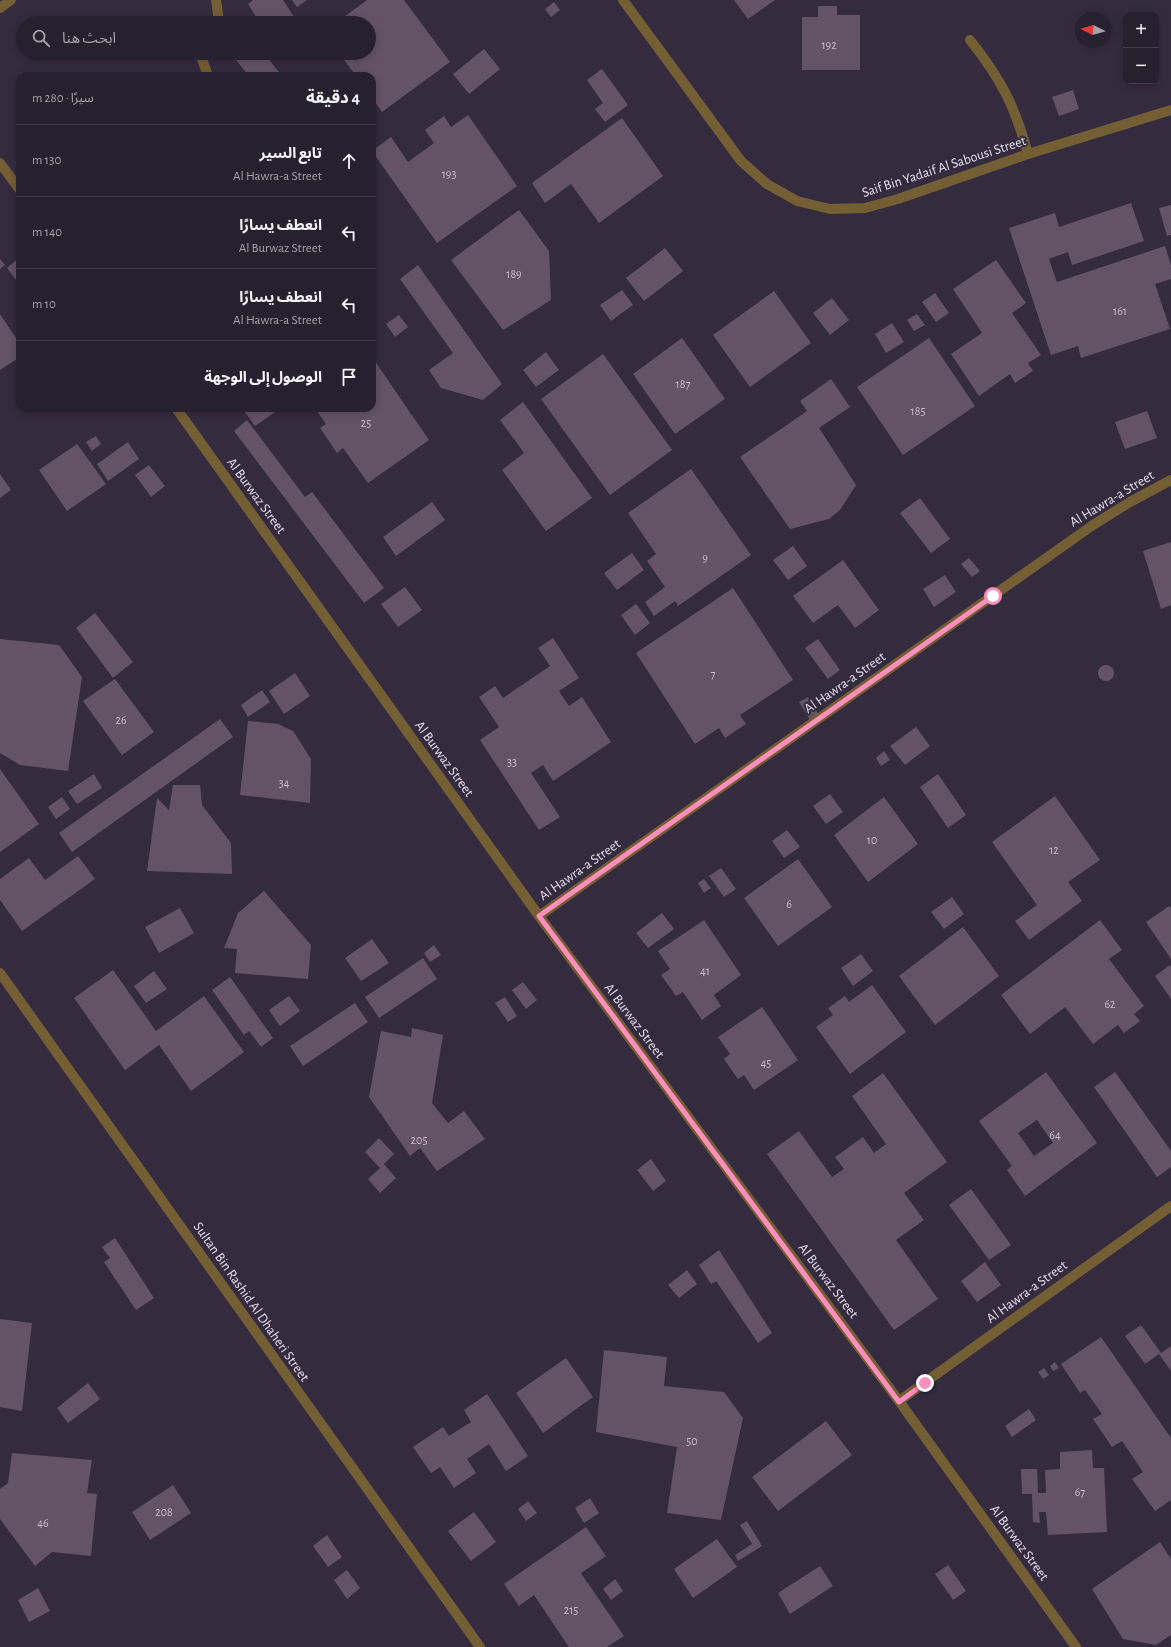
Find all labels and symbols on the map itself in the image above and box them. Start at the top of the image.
north arrow [1075,12,1111,48]
house number: 192 [821,39,837,51]
street label: Saif Bin Yadaif Al Sabousi Street [860,134,1028,200]
house number: 193 [442,168,456,180]
house number: 189 [506,268,522,280]
house number: 161 [1113,305,1127,317]
house number: 187 [676,378,690,390]
house number: 185 [911,405,925,417]
house number: 25 [361,417,371,429]
street label: Al Burwaz Street [224,456,288,537]
street label: Al Hawra-a Street [1067,468,1157,530]
house number: 9 [702,552,708,564]
route start [984,587,1002,605]
street label: Al Hawra-a Street [802,649,889,716]
house number: 7 [710,668,716,680]
house number: 26 [115,714,127,726]
street label: Al Burwaz Street [412,719,476,800]
house number: 33 [507,756,517,768]
house number: 34 [279,777,290,789]
house number: 10 [867,834,877,846]
street label: Al Hawra-a Street [537,836,624,903]
house number: 12 [1049,844,1059,856]
house number: 6 [786,898,792,910]
house number: 41 [700,965,710,977]
street label: Al Burwaz Street [601,981,667,1061]
house number: 62 [1104,998,1116,1010]
house number: 45 [761,1057,771,1069]
house number: 64 [1049,1129,1061,1141]
house number: 205 [411,1134,427,1146]
street label: Sultan Bin Rashid Al Dhaheri Street [191,1220,312,1385]
street label: Al Burwaz Street [795,1241,861,1321]
street label: Al Hawra-a Street [984,1258,1070,1326]
route end [916,1374,934,1392]
house number: 50 [686,1435,698,1447]
house number: 67 [1075,1486,1085,1498]
street label: Al Burwaz Street [987,1503,1051,1584]
house number: 208 [155,1506,173,1518]
house number: 46 [37,1517,49,1529]
house number: 215 [564,1604,578,1616]

